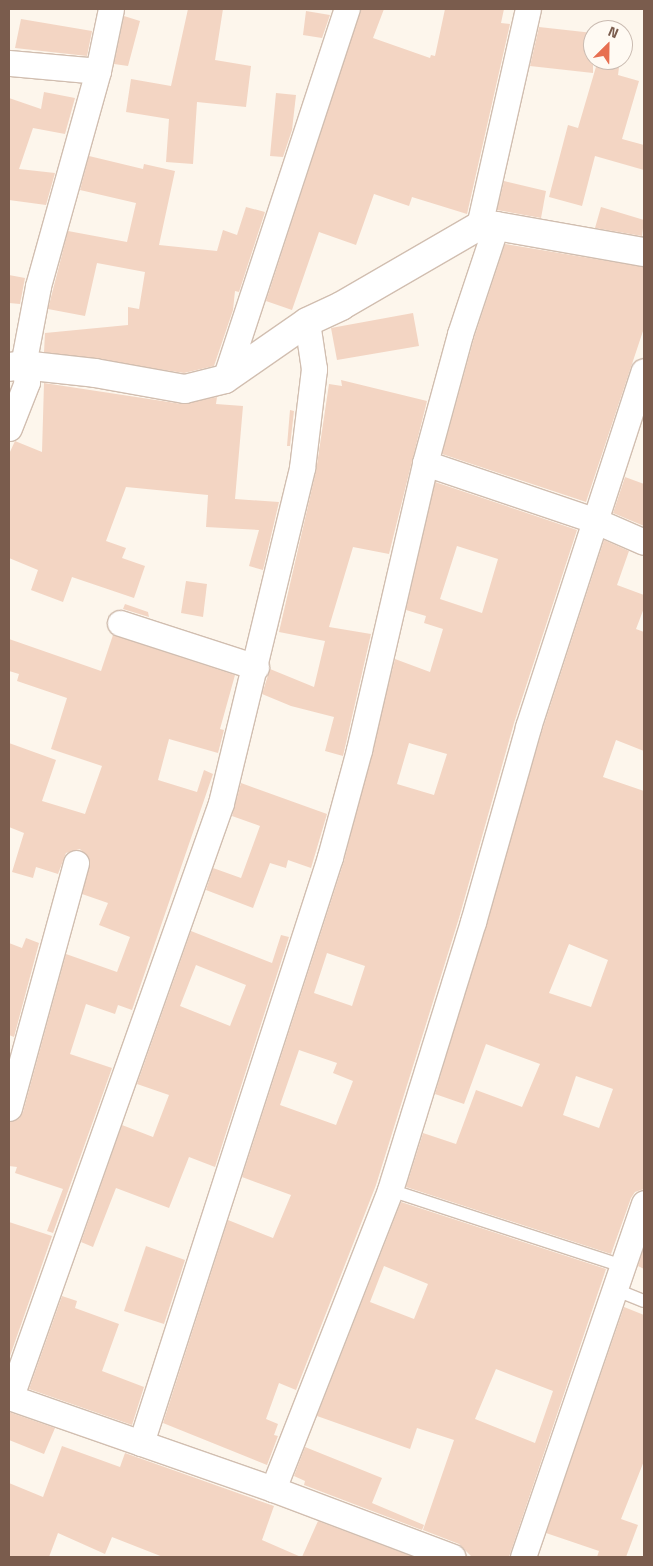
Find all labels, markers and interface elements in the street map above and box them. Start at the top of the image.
north arrow [583,20,633,70]
text: N [605,20,622,43]

